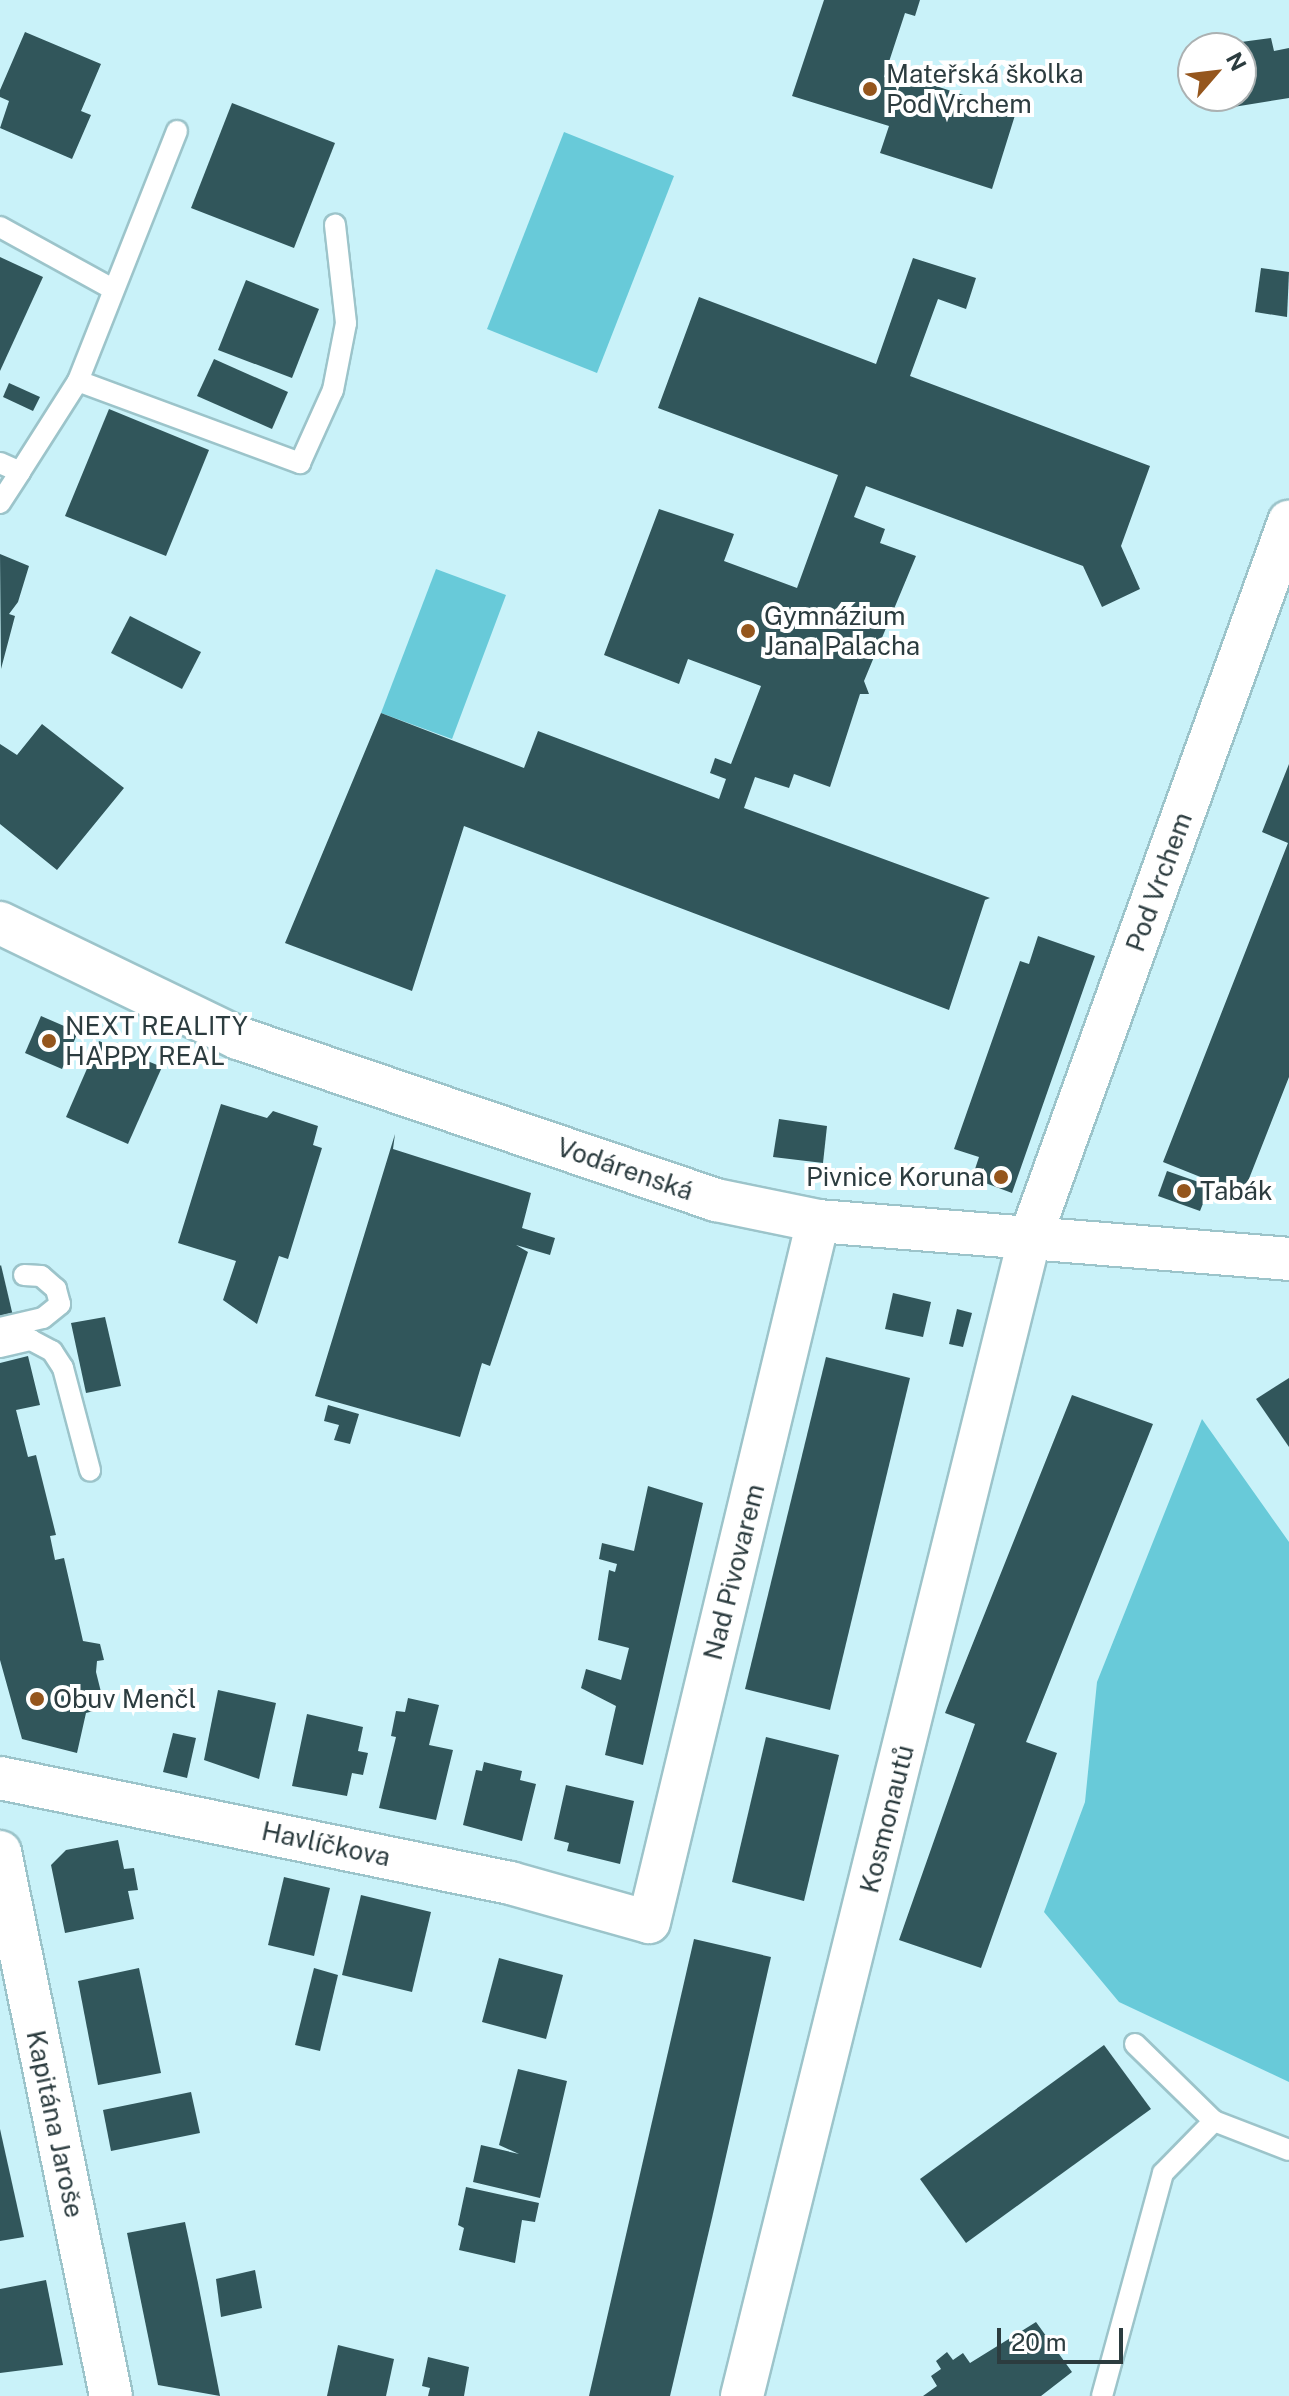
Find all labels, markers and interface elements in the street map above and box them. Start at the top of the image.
north arrow [1177,32,1257,112]
text: N [1221,48,1252,75]
place label: Mateřská školka Pod Vrchem [886,58,1084,120]
marker: Mateřská školka Pod Vrchem [861,80,879,98]
place label: Gymnázium Jana Palacha [764,600,920,662]
marker: Gymnázium Jana Palacha [739,622,757,640]
street label: Pod Vrchem [1119,808,1199,956]
place label: NEXT REALITY HAPPY REAL [65,1010,248,1072]
marker: NEXT REALITY HAPPY REAL [40,1032,58,1050]
street label: Vodárenská [553,1131,697,1207]
place label: Pivnice Koruna [806,1161,985,1193]
marker: Pivnice Koruna [992,1168,1010,1186]
place label: Tabák [1200,1175,1273,1207]
marker: Tabák [1175,1182,1193,1200]
street label: Nad Pivovarem [697,1481,771,1663]
place label: Obuv Menčl [53,1683,196,1715]
marker: Obuv Menčl [28,1690,46,1708]
street label: Kosmonautů [854,1742,920,1896]
street label: Havlíčkova [259,1815,393,1873]
street label: Kapitána Jaroše [20,2027,90,2221]
scale bar [1001,2312,1127,2362]
text: 20 m [1011,2328,1067,2356]

